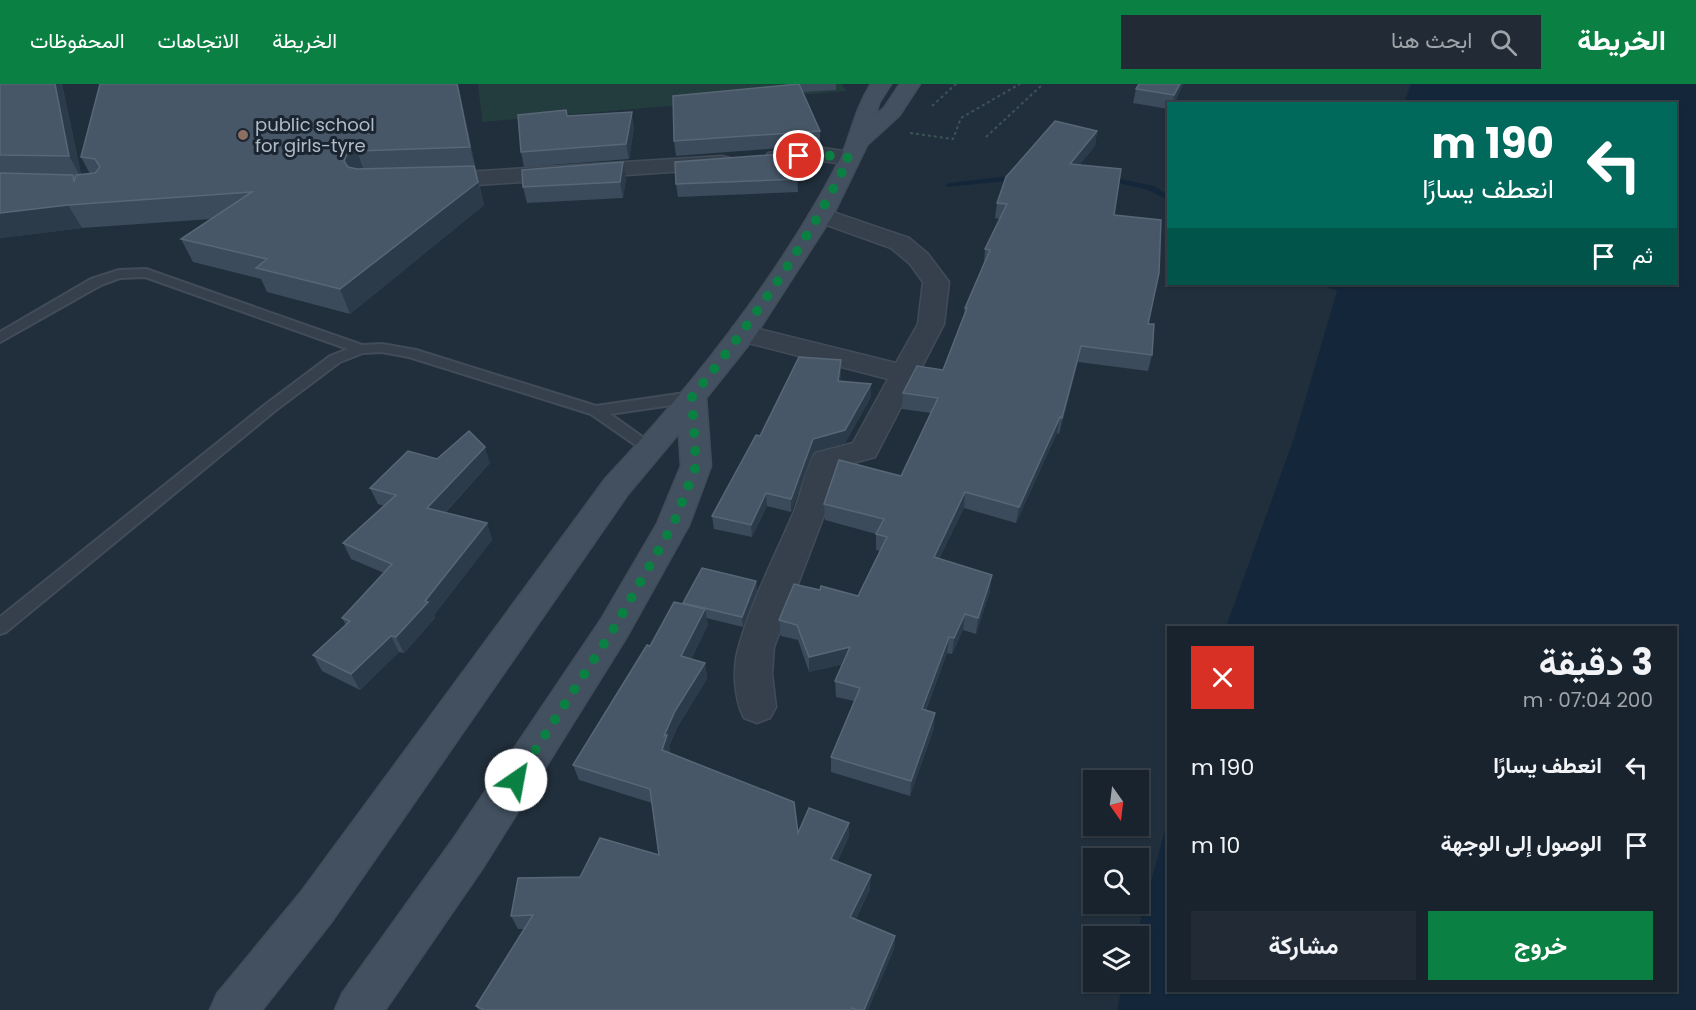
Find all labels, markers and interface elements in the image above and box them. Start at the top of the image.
search box [1121,15,1541,69]
text: الخريطة [1577,21,1666,60]
text: ابحث هنا [1391,25,1472,56]
text: المحفوظات [30,26,125,55]
text: الاتجاهات [158,26,239,55]
text: الخريطة [272,26,337,55]
icon: search [1487,26,1520,59]
place label: public school for girls-tyre [255,112,375,158]
text: 190 m [1432,114,1554,173]
icon: left [1575,126,1653,204]
marker: public school for girls-tyre [236,128,250,142]
pin [773,130,824,181]
icon: arrive [782,139,815,172]
text: انعطف يسارًا [1422,170,1554,207]
icon: arrive [1587,240,1620,273]
text: ثم [1632,240,1653,271]
text: 3 دقيقة [1539,637,1653,688]
button: close [1191,646,1254,709]
text: 200 m · 07:04 [1523,686,1653,714]
position arrow [484,748,548,812]
text: انعطف يسارًا [1493,750,1602,781]
icon: left [1620,751,1653,784]
text: 190 m [1191,752,1254,783]
north arrow [1083,770,1149,836]
map controls [1083,770,1149,992]
text: الوصول إلى الوجهة [1441,828,1602,859]
icon: arrive [1620,829,1653,862]
text: 10 m [1191,830,1240,861]
button: search [1083,848,1149,914]
button: مشاركة [1191,911,1416,980]
button: خروج [1428,911,1653,980]
button: layers [1083,926,1149,992]

